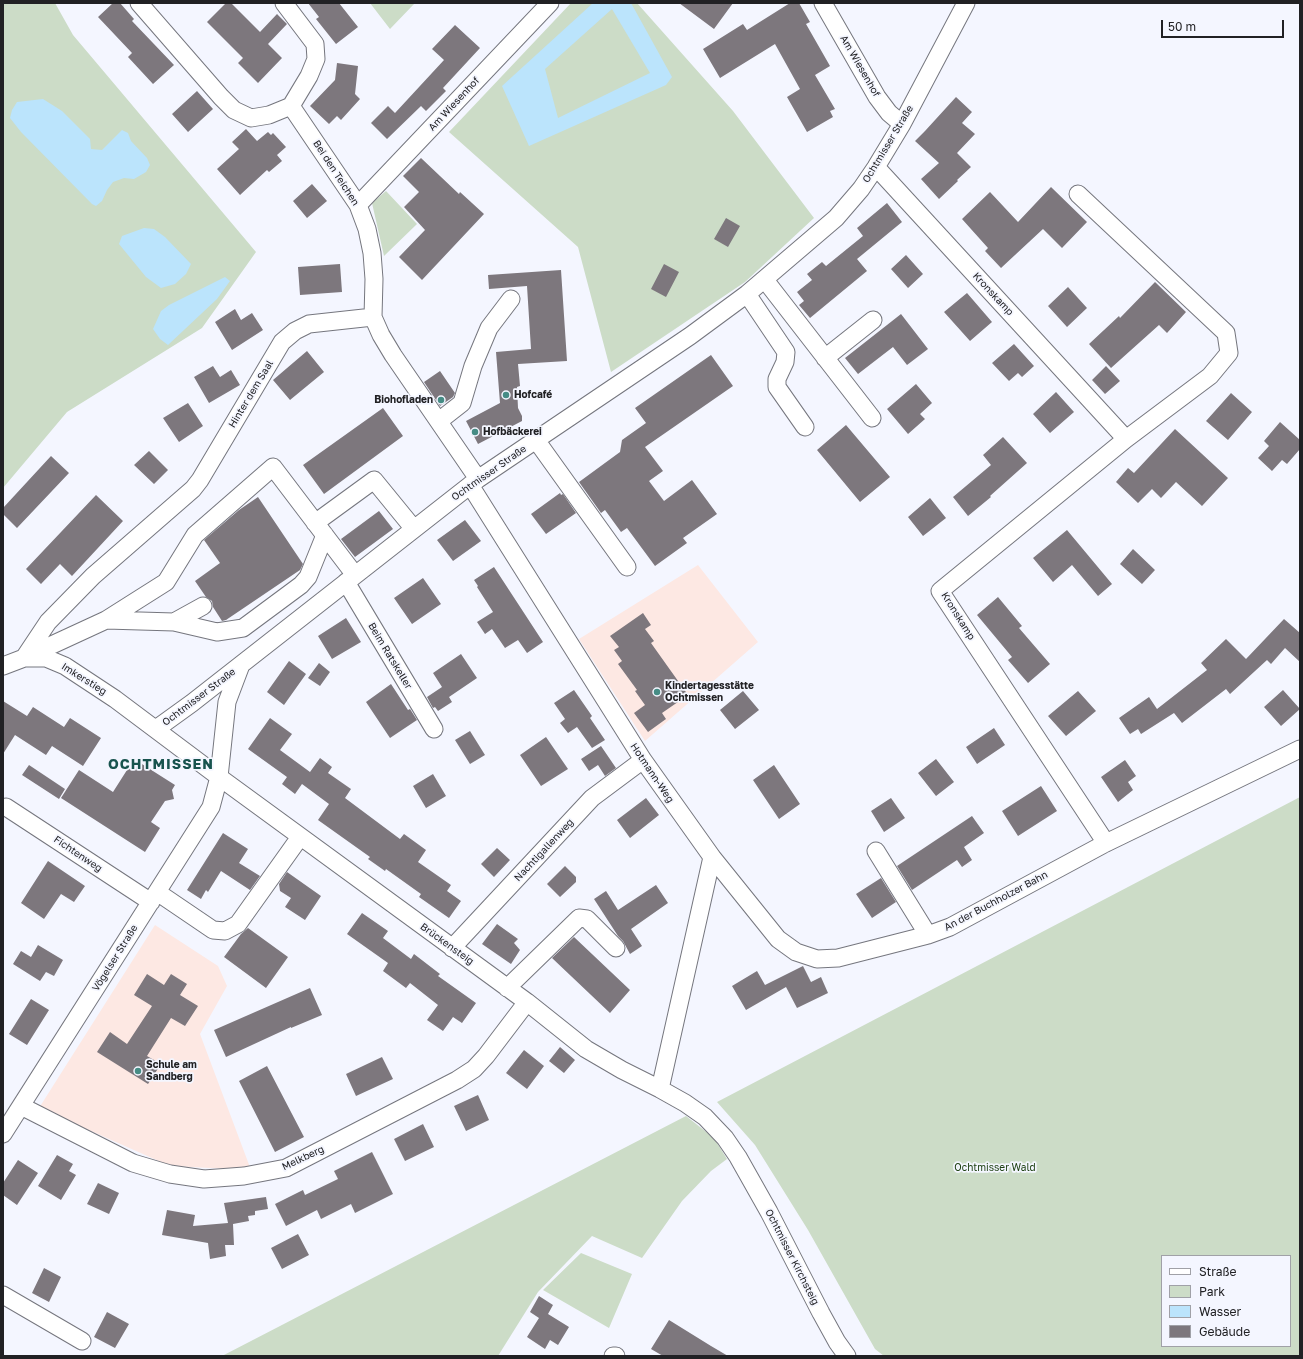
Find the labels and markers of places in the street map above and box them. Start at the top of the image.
place label: Hofcafé [514,389,552,401]
marker: Hofcafé [501,390,511,400]
place label: Biohofladen [374,394,433,406]
marker: Biohofladen [436,395,446,405]
place label: Hofbäckerei [483,426,542,438]
marker: Hofbäckerei [470,427,480,437]
place label: Kindertagesstätte Ochtmissen [665,680,754,704]
marker: Kindertagesstätte Ochtmissen [652,687,662,697]
place label: Schule am Sandberg [146,1059,197,1082]
marker: Schule am Sandberg [133,1066,143,1076]

